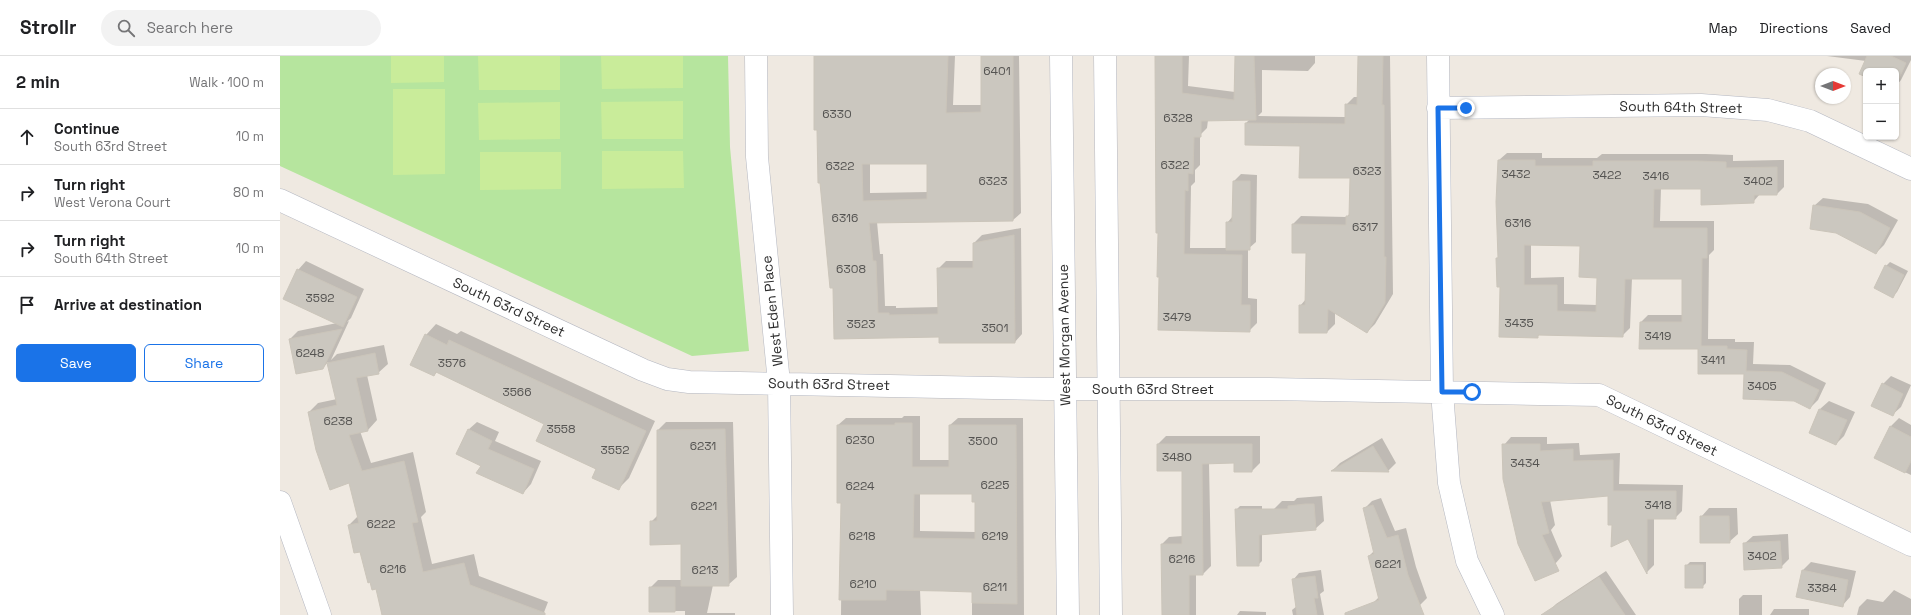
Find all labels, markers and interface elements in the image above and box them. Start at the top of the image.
search box [101,10,381,46]
text: Strollr [20,15,77,40]
icon: search [115,17,137,39]
text: Search here [147,18,233,37]
text: Map [1708,19,1738,37]
text: Directions [1760,19,1828,37]
text: Saved [1850,19,1891,37]
house number: 6401 [983,63,1011,79]
north arrow [1815,68,1851,104]
map controls [1863,68,1899,140]
button: + [1863,68,1899,104]
text: 2 min [16,71,60,93]
text: Walk · 100 m [189,74,264,91]
street label: South 64th Street [1619,97,1743,117]
route end [1457,99,1475,117]
button: − [1863,104,1899,140]
house number: 6330 [822,106,852,122]
house number: 6328 [1163,110,1193,126]
text: Continue [54,119,120,138]
icon: ahead [16,126,38,148]
text: 10 m [236,128,264,145]
text: South 63rd Street [54,138,167,155]
house number: 6322 [1160,157,1190,173]
house number: 6322 [825,158,855,174]
house number: 6323 [1352,163,1382,179]
house number: 3432 [1501,166,1531,182]
house number: 3422 [1592,167,1622,183]
house number: 3416 [1643,168,1669,184]
house number: 6323 [978,173,1008,189]
house number: 3402 [1743,173,1773,189]
text: Turn right [54,175,125,194]
icon: right [16,182,38,204]
text: 80 m [233,184,264,201]
text: West Verona Court [54,194,171,211]
house number: 6316 [832,210,858,226]
house number: 6316 [1505,215,1531,231]
house number: 6317 [1352,219,1378,235]
text: Turn right [54,231,125,250]
icon: right [16,238,38,260]
text: 10 m [236,240,264,257]
text: South 64th Street [54,250,168,267]
street label: West Eden Place [757,255,787,367]
house number: 6308 [836,261,866,277]
street label: West Morgan Avenue [1054,264,1074,406]
street label: South 63rd Street [450,273,568,341]
house number: 3592 [305,290,335,306]
icon: arrive [16,294,38,316]
text: Arrive at destination [54,295,202,314]
house number: 3479 [1163,309,1191,325]
house number: 3435 [1504,315,1534,331]
house number: 3523 [847,316,875,332]
house number: 3501 [981,320,1009,336]
house number: 3419 [1645,328,1671,344]
button: Save [16,344,136,382]
button: Share [144,344,264,382]
house number: 6248 [295,345,325,361]
house number: 3411 [1701,352,1725,368]
house number: 3576 [438,355,466,371]
street label: South 63rd Street [768,374,890,394]
house number: 3405 [1747,378,1777,394]
street label: South 63rd Street [1092,380,1214,398]
route start [1463,383,1481,401]
house number: 3566 [502,384,532,400]
street label: South 63rd Street [1603,390,1721,460]
house number: 6238 [323,413,353,429]
house number: 3558 [546,421,576,437]
house number: 6230 [845,432,875,448]
house number: 3500 [968,433,998,449]
house number: 6231 [690,438,716,454]
house number: 3552 [601,442,629,458]
house number: 3480 [1162,449,1192,465]
house number: 3434 [1510,455,1540,471]
house number: 6225 [981,477,1009,493]
house number: 6224 [846,478,875,494]
house number: 3418 [1645,497,1671,513]
house number: 6221 [691,498,717,514]
house number: 6222 [366,516,396,532]
house number: 6218 [848,528,876,544]
house number: 6219 [982,528,1008,544]
house number: 3402 [1747,548,1777,564]
house number: 6216 [1169,551,1195,567]
house number: 6221 [1375,556,1401,572]
house number: 6216 [380,561,406,577]
house number: 6213 [692,562,718,578]
house number: 6210 [849,576,877,592]
house number: 6211 [983,579,1007,595]
house number: 3384 [1807,580,1837,596]

